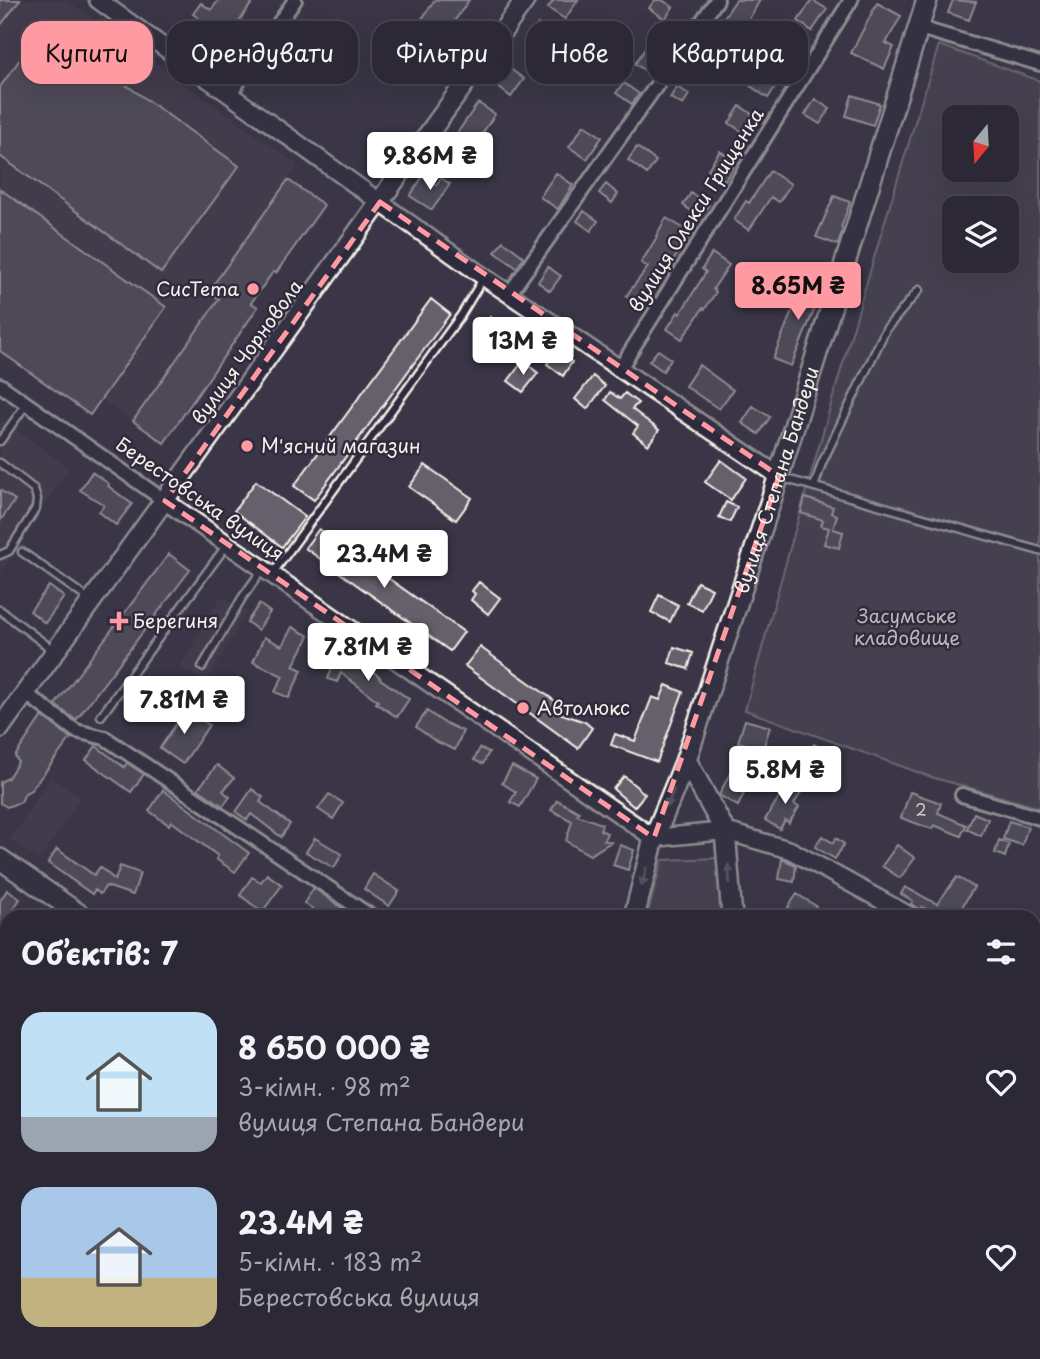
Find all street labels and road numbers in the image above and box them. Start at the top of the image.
street label: вулиця Олекси Грищенка [621,102,770,317]
street label: вулиця Чорновола [184,273,309,430]
street label: вулиця Степана Бандери [726,363,825,597]
street label: Берестовська вулиця [111,429,290,567]

